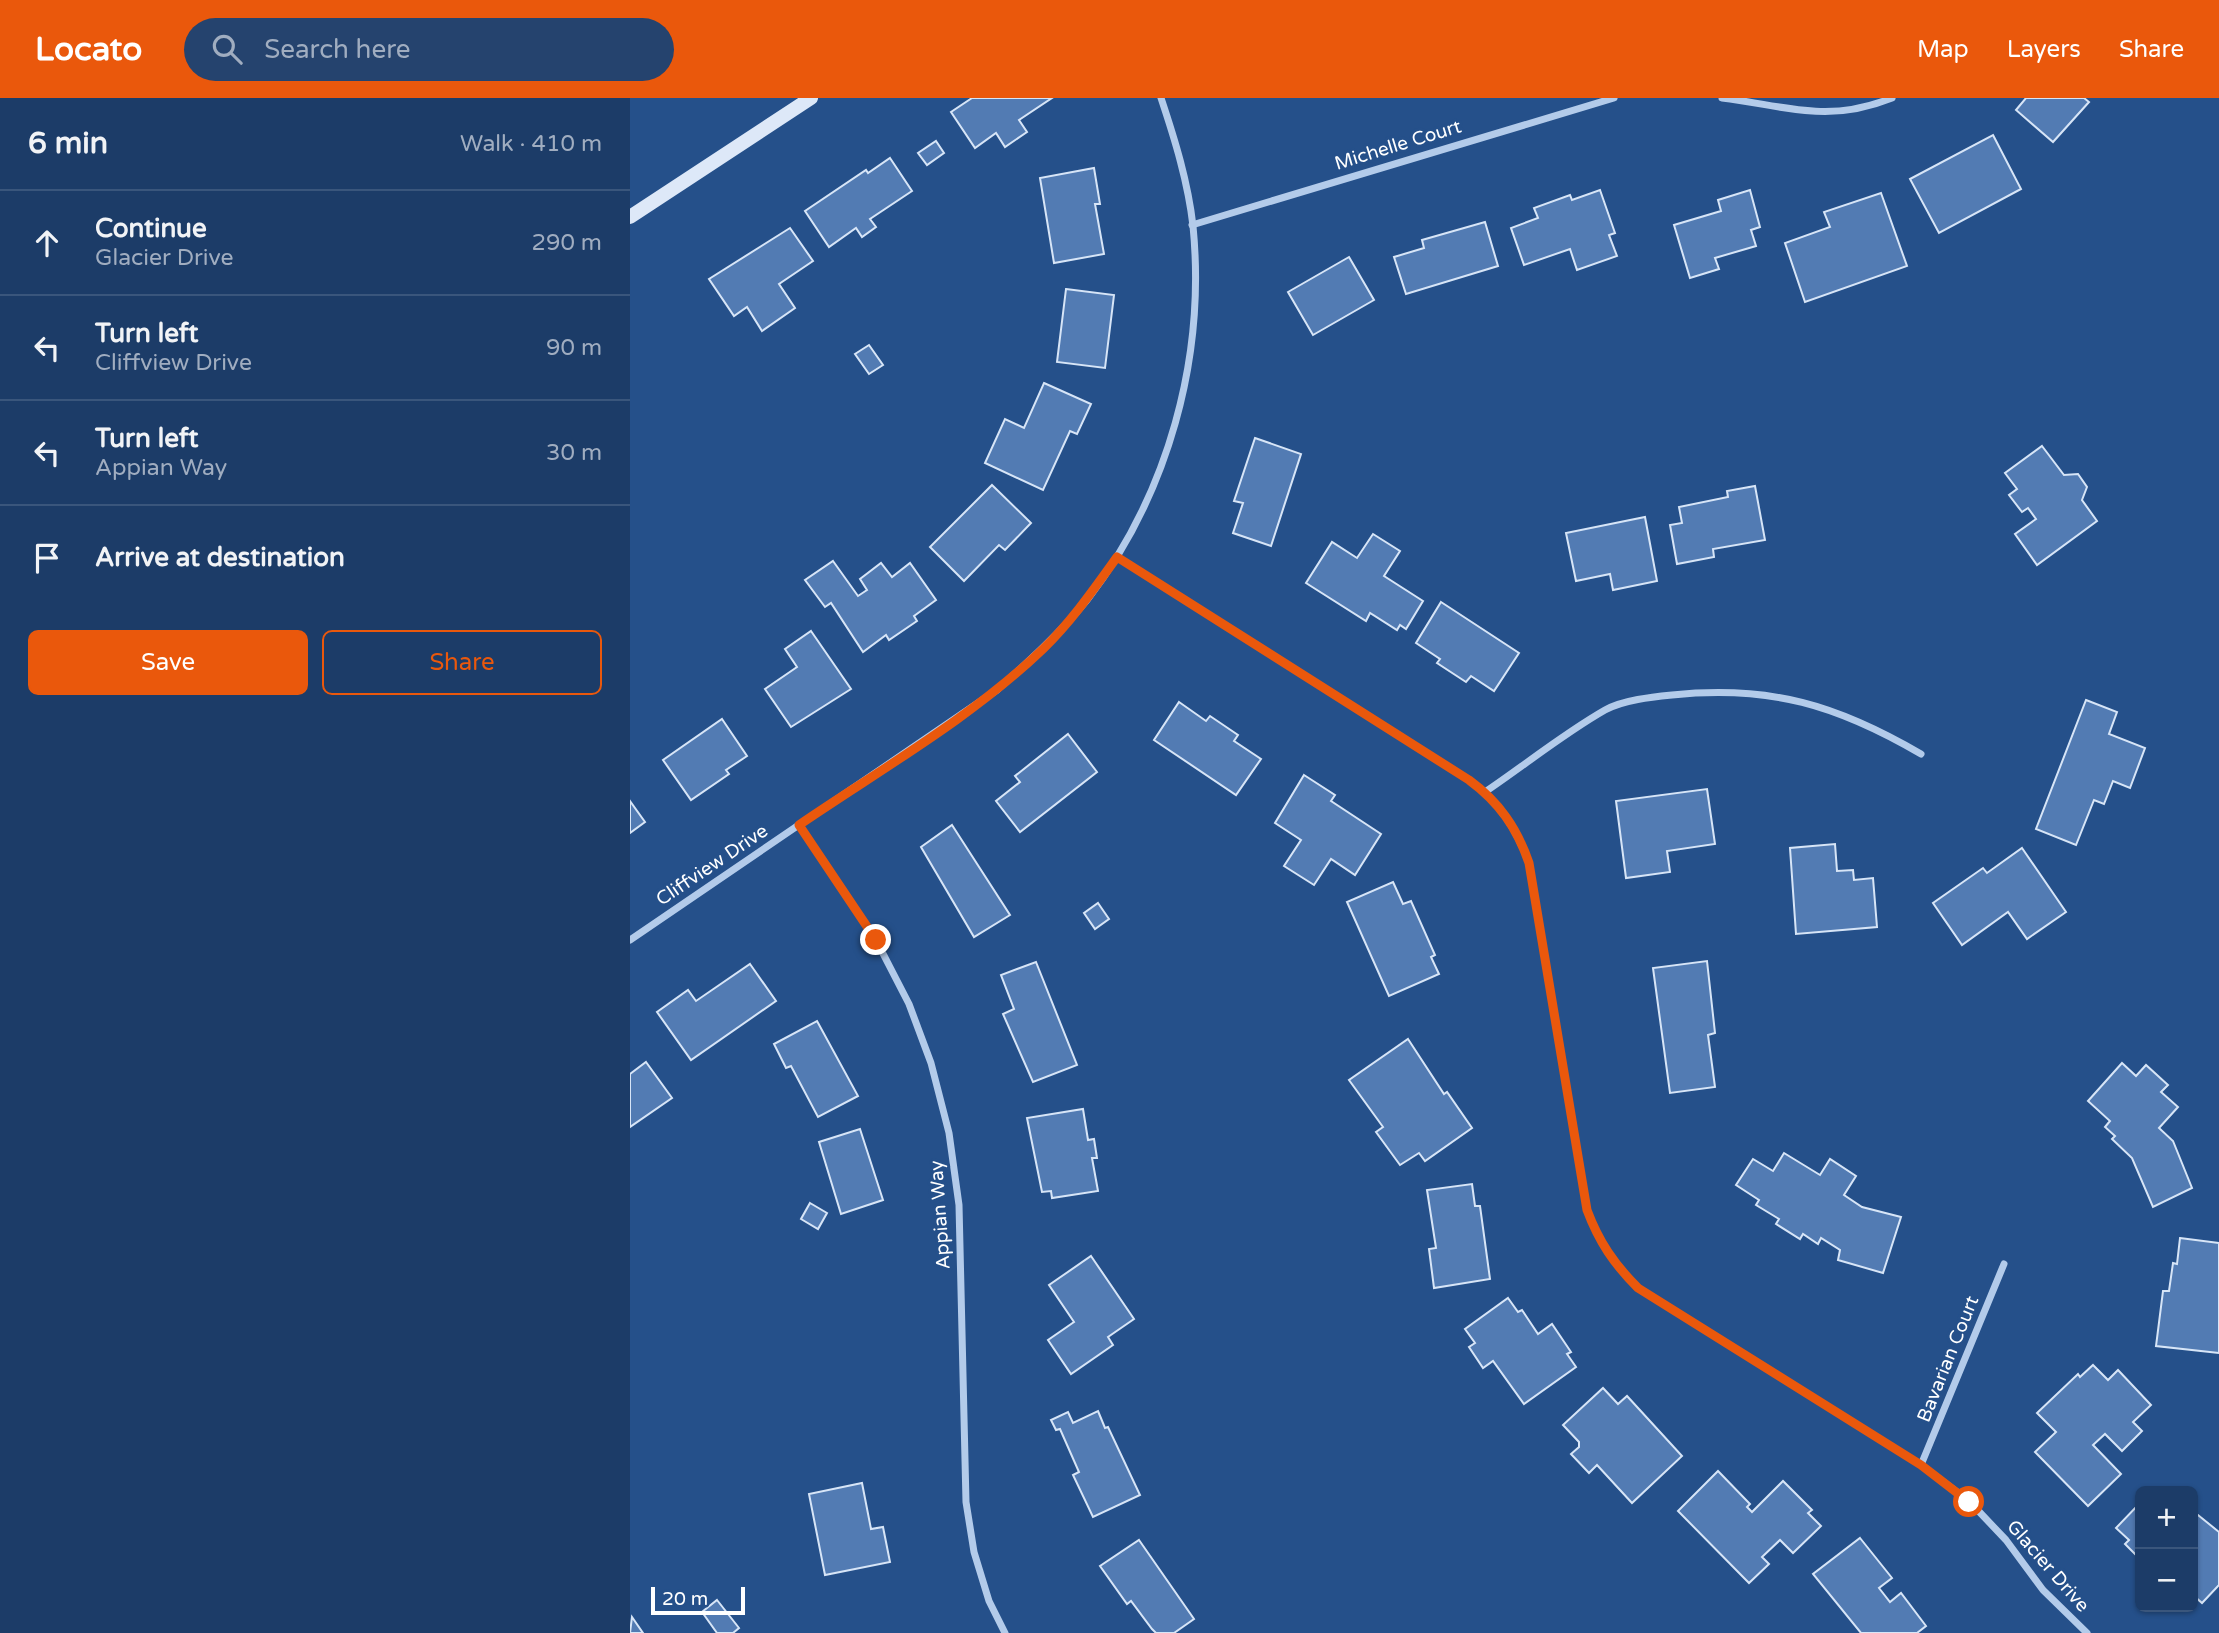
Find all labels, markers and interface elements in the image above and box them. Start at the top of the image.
search box [184,18,674,81]
text: Locato [35,30,142,69]
icon: search [208,30,246,68]
text: Search here [264,34,410,65]
text: Map [1917,35,1969,64]
text: Layers [2007,35,2081,64]
text: Share [2119,35,2184,64]
street label: Michelle Court [1332,115,1464,175]
text: 6 min [28,125,108,162]
text: Walk · 410 m [460,130,602,158]
text: Continue [95,213,207,244]
icon: ahead [28,224,66,262]
text: 290 m [532,229,602,257]
text: Glacier Drive [95,244,234,272]
text: Turn left [95,318,198,349]
icon: left [28,329,66,367]
text: 90 m [546,334,602,362]
text: Cliffview Drive [95,349,252,377]
text: Turn left [95,423,198,454]
icon: left [28,434,66,472]
text: 30 m [546,439,602,467]
text: Appian Way [95,454,227,482]
icon: arrive [28,539,66,577]
text: Arrive at destination [95,542,345,573]
button: Save [28,630,308,695]
button: Share [322,630,602,695]
street label: Cliffview Drive [652,820,772,910]
route end [860,924,891,955]
street label: Appian Way [925,1160,955,1270]
street label: Bavarian Court [1913,1293,1983,1425]
route start [1953,1486,1984,1517]
map controls [2135,1486,2198,1612]
button: + [2135,1486,2198,1549]
street label: Glacier Drive [2002,1516,2094,1616]
button: − [2135,1549,2198,1612]
scale bar [651,1584,746,1616]
text: 20 m [662,1588,708,1610]

